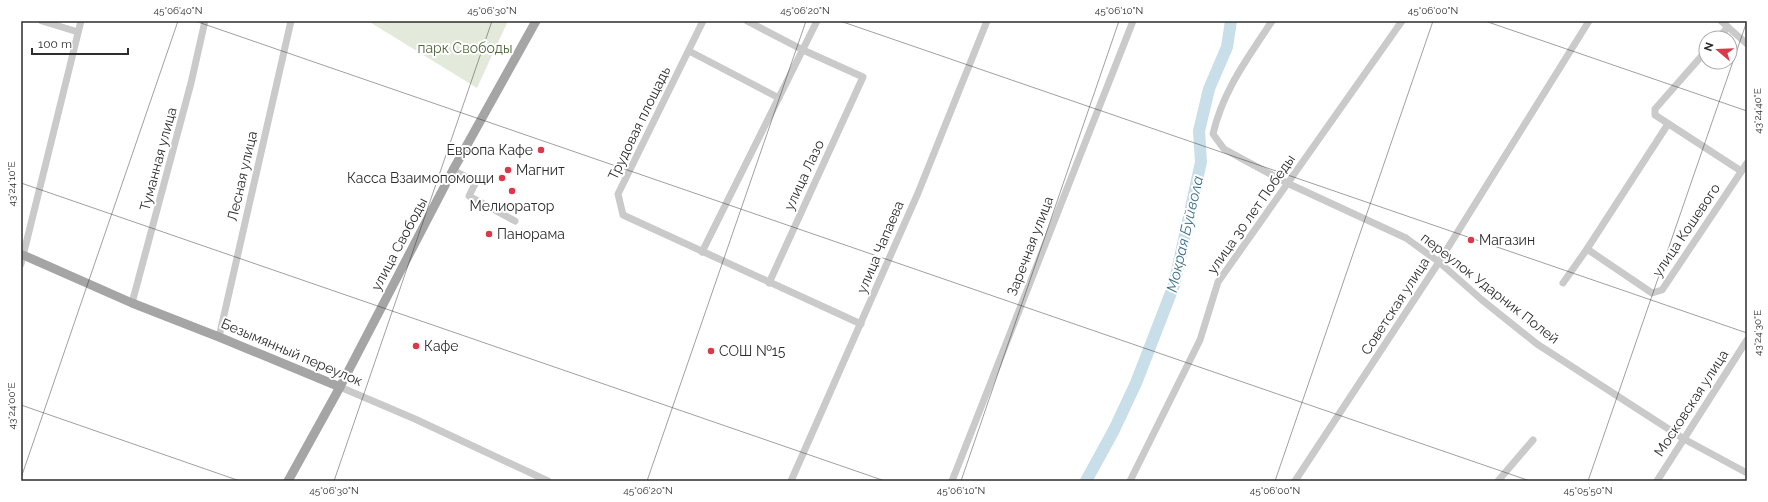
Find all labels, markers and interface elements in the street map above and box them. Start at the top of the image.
text: 45°06'40"N [154,5,202,16]
text: 45°06'30"N [467,5,517,16]
text: 45°06'20"N [780,5,830,16]
text: 45°06'10"N [1095,5,1143,16]
text: 45°06'00"N [1408,5,1458,16]
scale bar [32,30,128,56]
north arrow [1698,30,1738,70]
text: 100 m [38,37,72,51]
park label: парк Свободы [418,40,512,56]
text: N [1702,41,1717,53]
street label: Трудовая площадь [605,64,673,182]
text: 43°24'40"E [1752,88,1763,134]
street label: Туманная улица [136,106,180,212]
street label: Лесная улица [224,129,260,223]
street label: улица Лазо [781,137,827,213]
place label: Европа Кафе [446,142,533,158]
marker: Европа Кафе [536,145,546,155]
street label: улица 30 лет Победы [1204,151,1298,277]
text: 43°24'10"E [6,161,17,207]
place label: Магнит [516,162,565,178]
marker: Магнит [503,165,513,175]
place label: Касса Взаимопомощи [347,170,494,186]
marker: Касса Взаимопомощи [497,173,507,183]
water label: Мокрая Буйвола [1163,174,1207,294]
street label: улица Кошевого [1649,180,1723,280]
marker: Мелиоратор [507,186,517,196]
street label: Заречная улица [1004,194,1056,298]
street label: улица Свободы [368,195,430,293]
place label: Мелиоратор [470,198,555,214]
street label: улица Чапаева [853,198,907,296]
place label: Панорама [497,226,565,242]
marker: Панорама [484,229,494,239]
street label: переулок Ударник Полей [1418,229,1562,347]
place label: Магазин [1479,232,1535,248]
marker: Магазин [1466,235,1476,245]
street label: Советская улица [1358,254,1432,358]
text: 43°24'30"E [1752,310,1763,356]
street label: Безымянный переулок [219,315,365,389]
place label: Кафе [424,338,459,354]
marker: Кафе [411,341,421,351]
place label: СОШ №15 [719,343,786,359]
marker: СОШ №15 [706,346,716,356]
street label: Московская улица [1651,347,1731,459]
text: 43°24'00"E [6,383,17,429]
text: 45°06'30"N [309,485,359,496]
text: 45°06'20"N [623,485,673,496]
text: 45°06'10"N [937,485,985,496]
text: 45°06'00"N [1250,485,1300,496]
text: 45°05'50"N [1564,485,1612,496]

